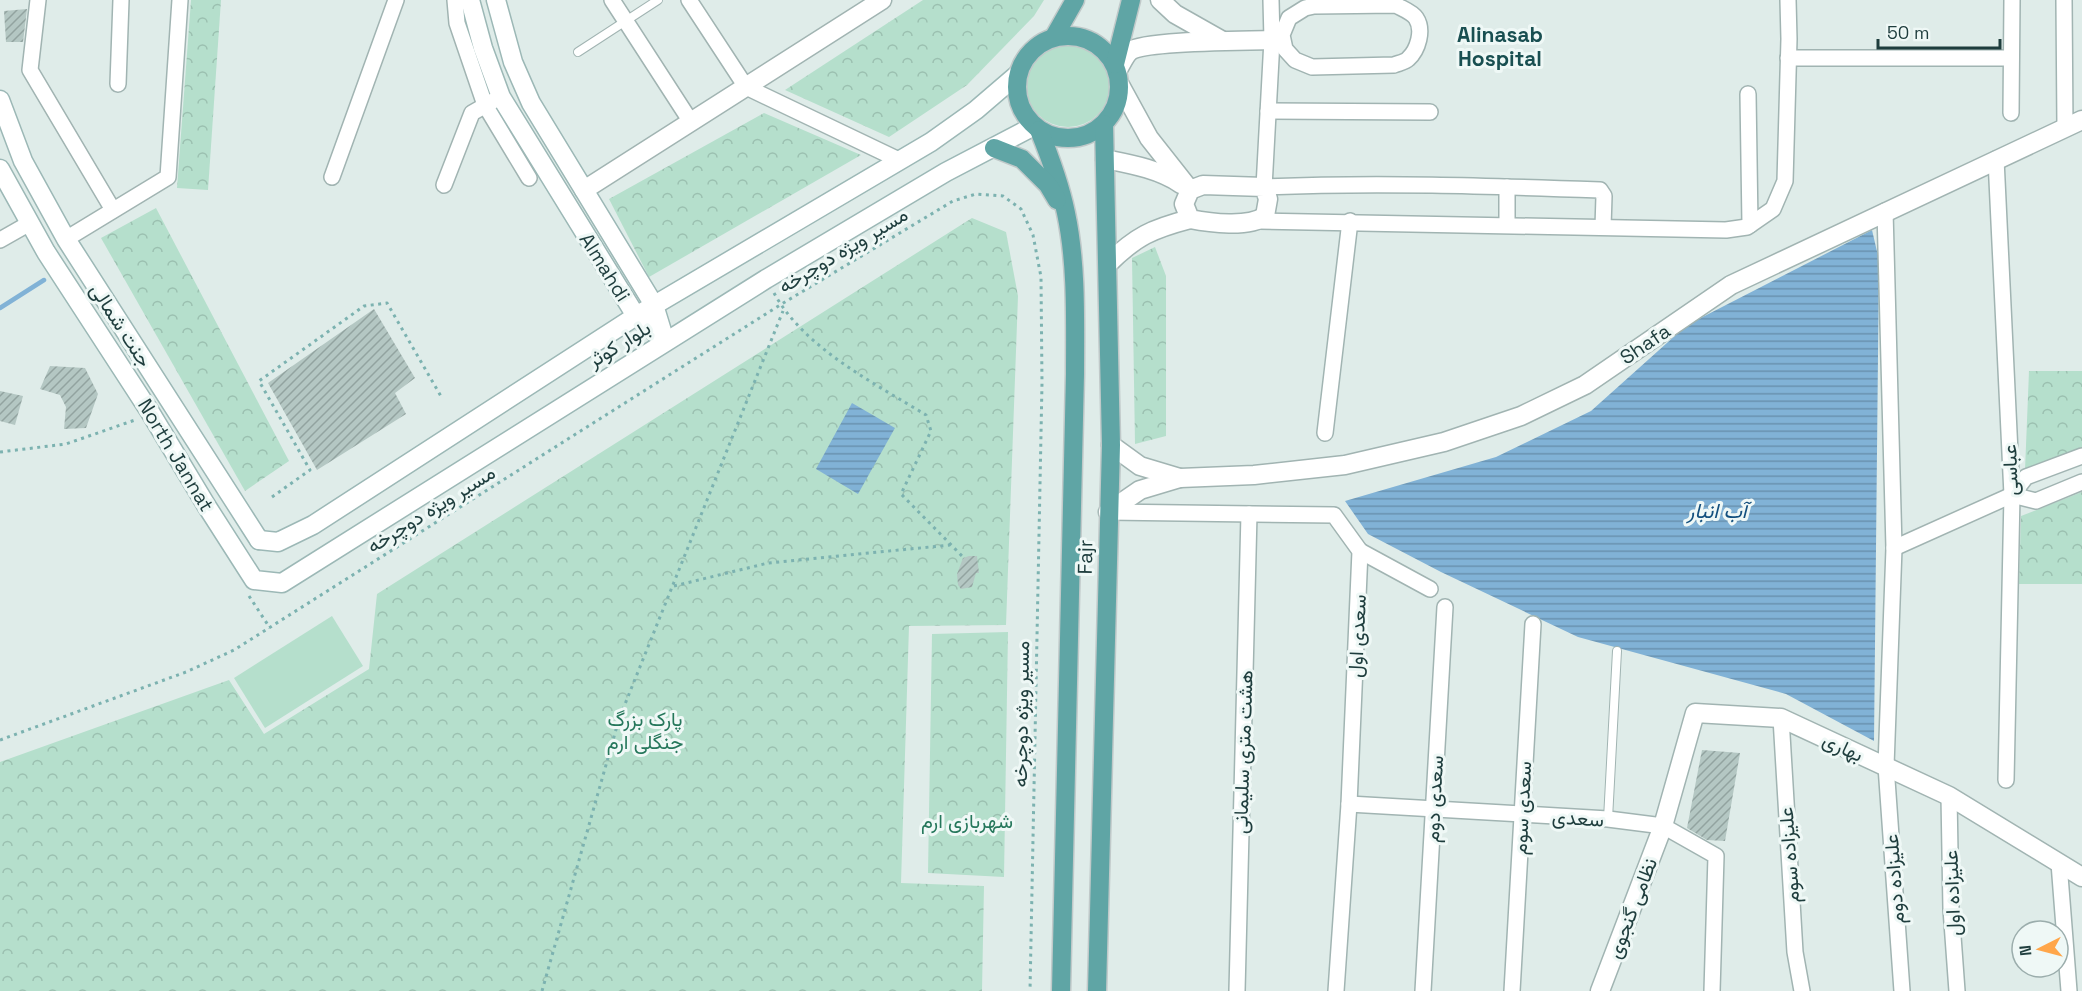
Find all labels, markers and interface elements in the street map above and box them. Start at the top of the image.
scale bar [1878,12,2000,50]
district label: Alinasab Hospital [1457,21,1543,72]
text: 50 m [1887,21,1929,44]
street label: مسیر ویژه دوچرخه [773,201,913,300]
street label: Almahdi [574,228,636,306]
street label: جنت شمالی [84,278,158,372]
street label: بلوار کوثر [582,315,655,374]
street label: Shafa [1615,318,1675,370]
street label: North Jannat [132,394,220,516]
street label: عباسی [1996,444,2024,496]
street label: مسیر ویژه دوچرخه [362,459,501,560]
water label: آب انبار [1685,497,1753,524]
street label: Fajr [1072,539,1098,575]
street label: سعدی اول [1342,594,1372,678]
street label: مسیر ویژه دوچرخه [1007,640,1036,788]
street label: هشت متری سلیمانی [1227,670,1259,834]
park label: پارک بزرگ جنگلی ارم [607,706,683,755]
street label: بهاری [1818,726,1868,768]
street label: سعدی دوم [1419,755,1449,843]
street label: سعدی سوم [1507,761,1537,855]
street label: سعدی [1551,803,1605,833]
street label: علیزاده سوم [1773,806,1805,904]
park label: شهربازی ارم [921,808,1013,834]
street label: علیزاده دوم [1878,833,1910,925]
street label: علیزاده اول [1938,850,1966,936]
street label: نظامی گنجوی [1601,854,1663,962]
north arrow [2010,919,2070,979]
text: N [2015,944,2037,957]

